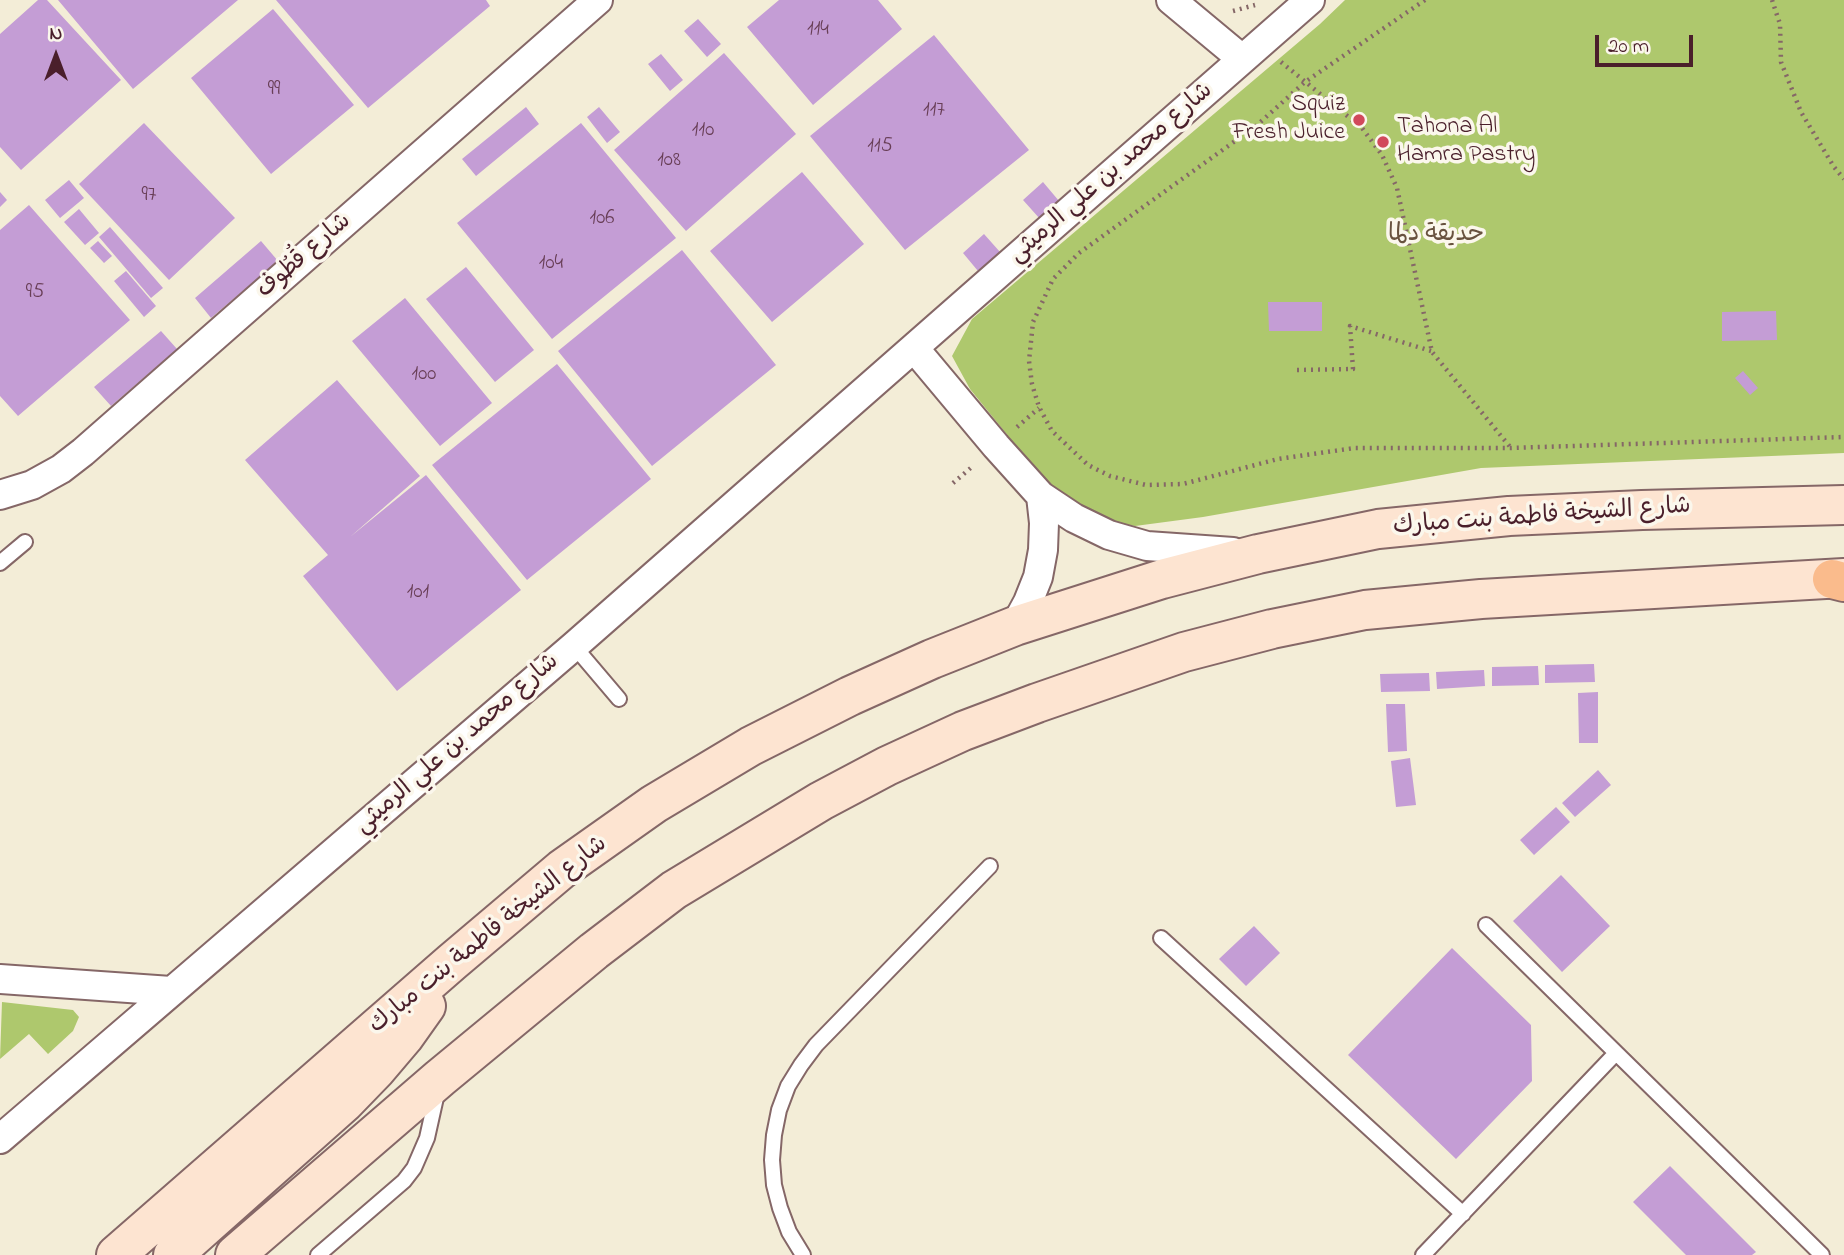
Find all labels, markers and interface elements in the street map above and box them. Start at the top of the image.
house number: 114 [807,18,829,44]
north arrow [21,21,91,91]
text: N [50,21,62,48]
scale bar [1599,21,1697,65]
text: 20 m [1608,32,1649,62]
house number: 99 [268,78,280,104]
street label: شارع محمد بن علي الرميثي [1004,78,1220,270]
place label: Squiz Fresh Juice [1232,92,1345,148]
house number: 117 [923,99,945,125]
marker: Squiz Fresh Juice [1351,112,1367,128]
place label: Tahona Al Hamra Pastry [1397,114,1535,170]
house number: 110 [692,119,714,145]
marker: Tahona Al Hamra Pastry [1375,134,1391,150]
house number: 115 [867,135,893,161]
house number: 108 [657,149,681,175]
house number: 97 [142,184,156,210]
house number: 106 [590,207,614,233]
street label: شارع قُطُوف [252,208,358,306]
park label: حديقة دلما [1388,222,1484,250]
house number: 104 [539,252,563,278]
house number: 95 [26,281,44,307]
house number: 100 [412,363,436,389]
street label: شارع الشيخة فاطمة بنت مبارك [1392,493,1692,543]
house number: 101 [407,581,429,607]
street label: شارع محمد بن علي الرميثي [350,649,566,841]
street label: شارع الشيخة فاطمة بنت مبارك [364,831,614,1041]

